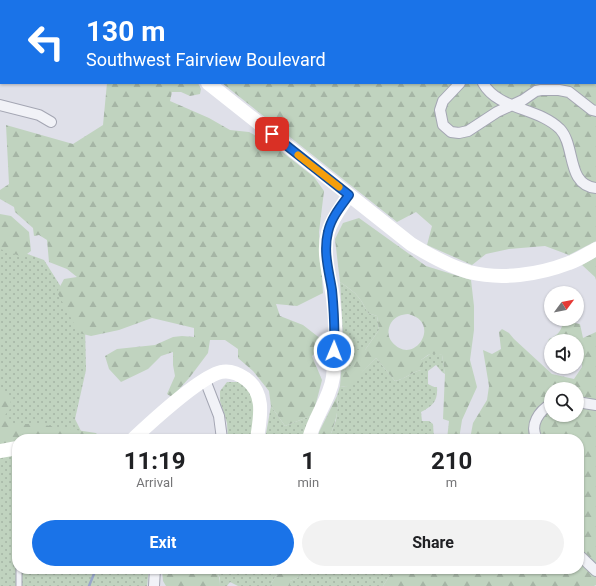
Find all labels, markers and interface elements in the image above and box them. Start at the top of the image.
text: 130 m [86,15,165,48]
icon: left [20,16,72,68]
text: Southwest Fairview Boulevard [86,49,326,70]
pin [255,117,289,151]
icon: arrive [261,123,283,145]
north arrow [544,286,584,326]
map controls [544,286,584,422]
position arrow [313,330,355,372]
button: sound [544,334,584,374]
button: search [544,382,584,422]
text: 11:19 [124,447,186,475]
text: 1 [301,447,315,475]
text: 210 [431,447,472,475]
text: Arrival [136,475,173,490]
text: min [297,475,319,490]
text: m [446,475,457,490]
button: Exit [32,520,294,566]
button: Share [302,520,564,566]

